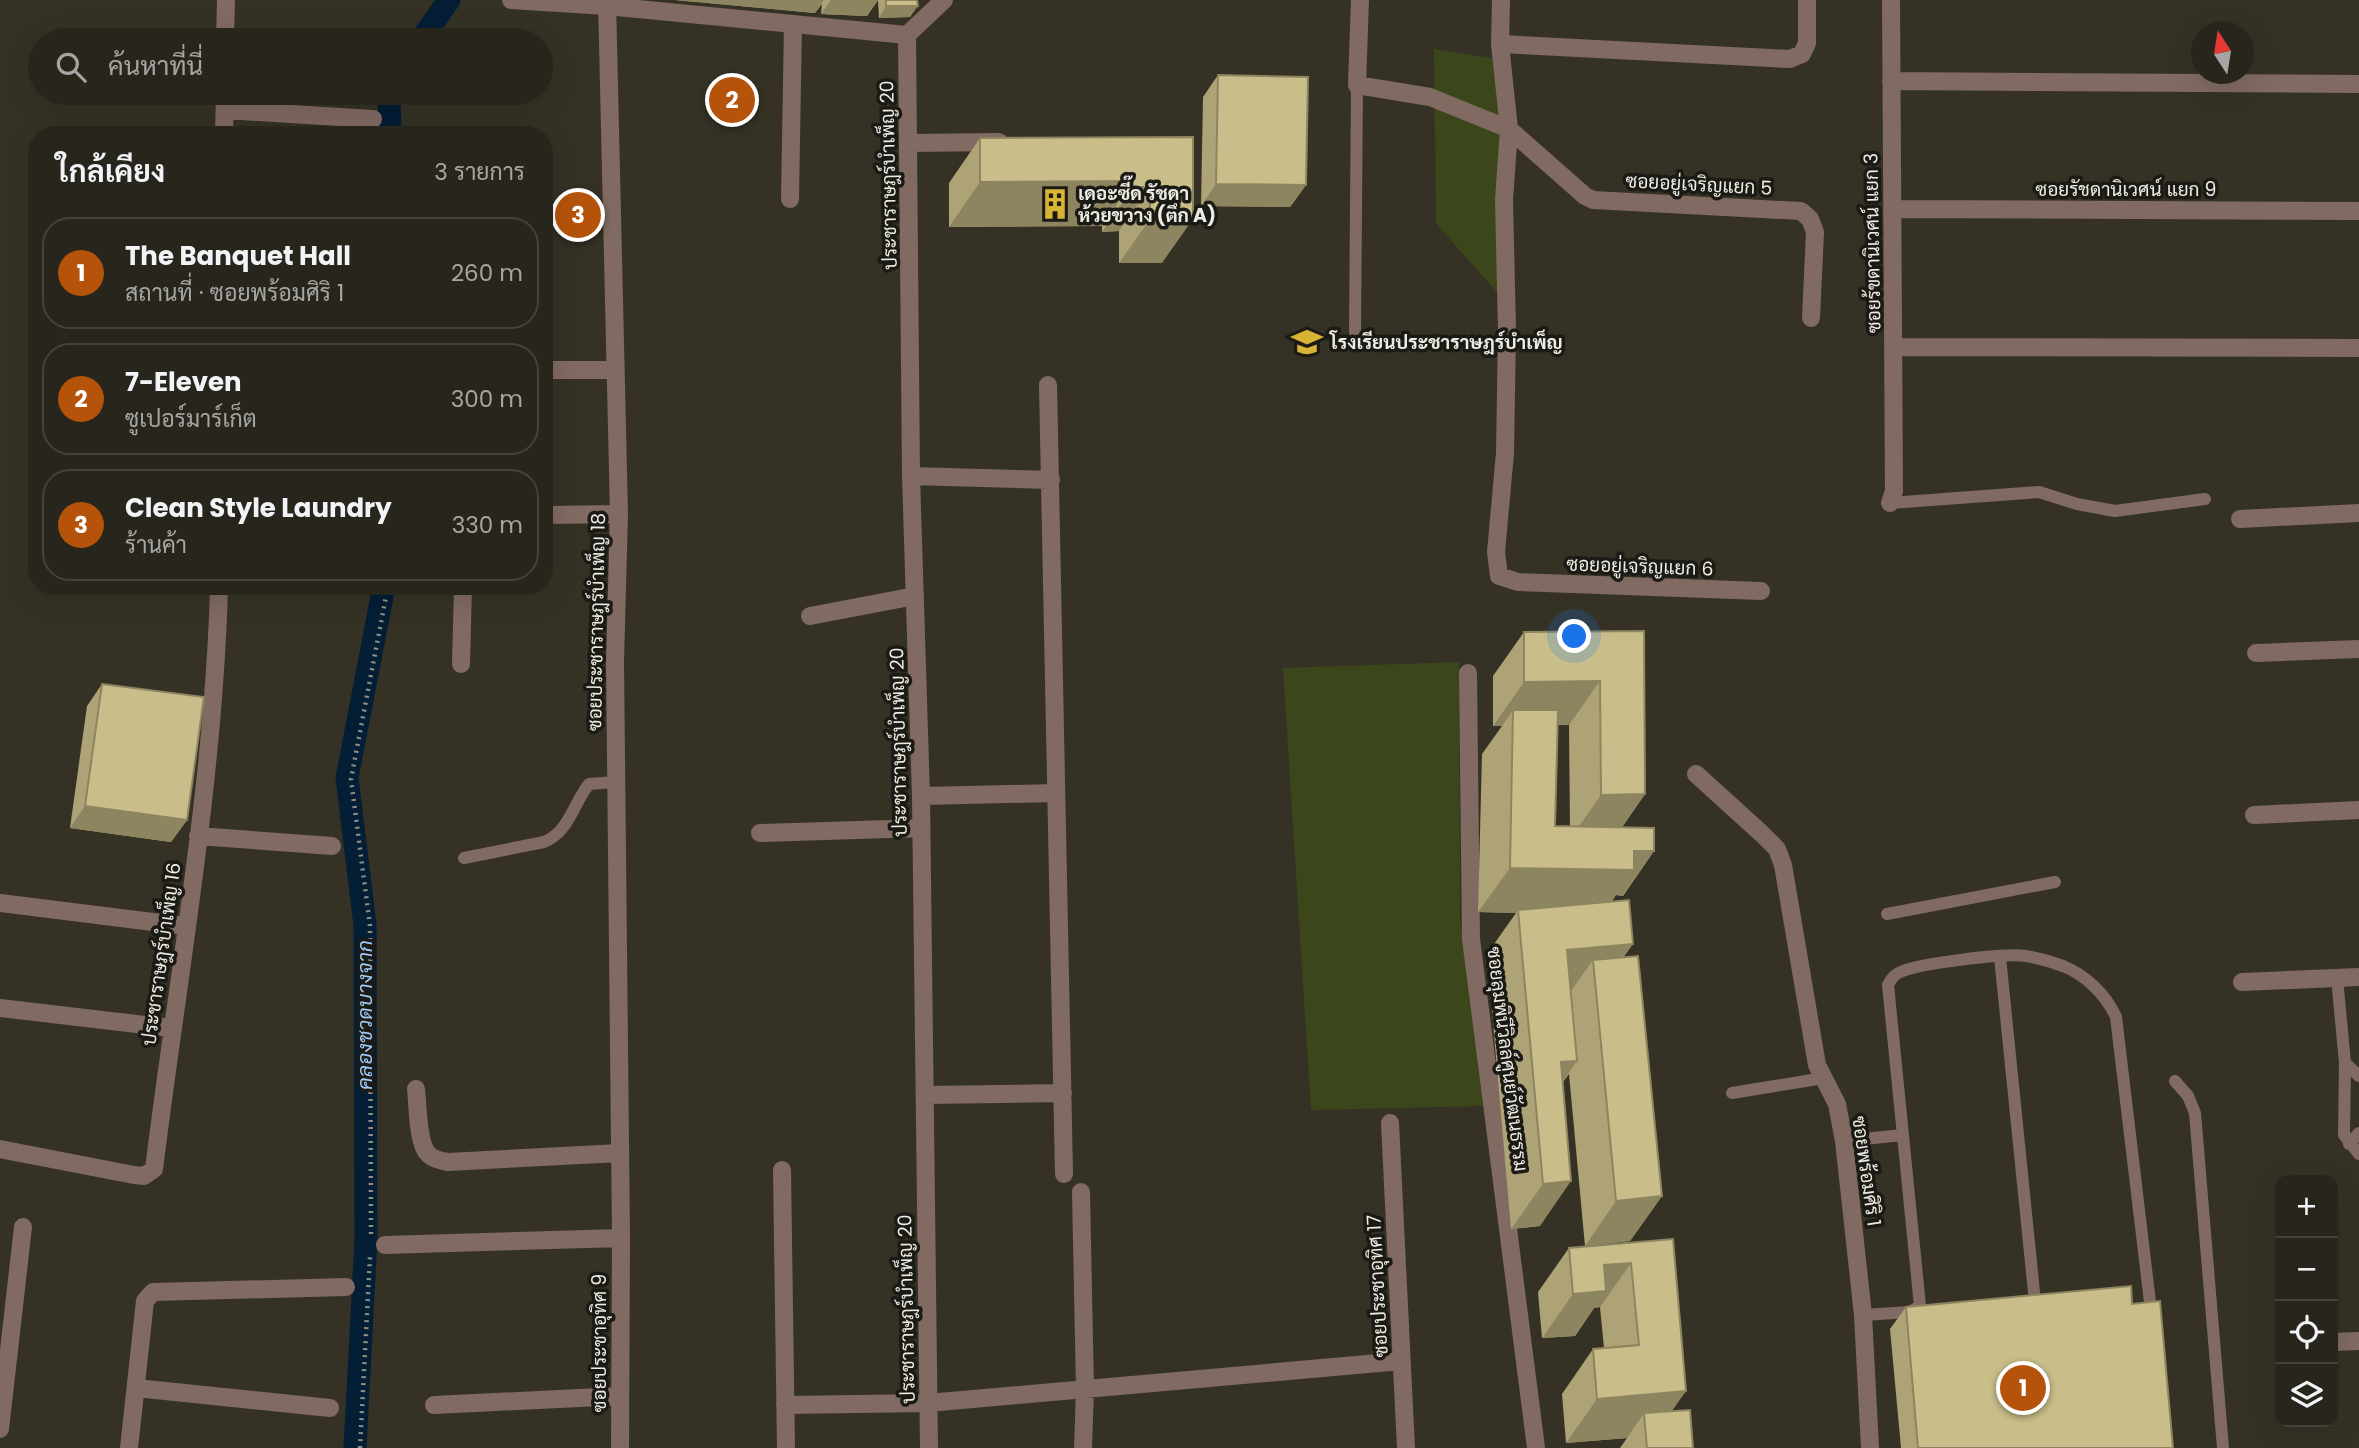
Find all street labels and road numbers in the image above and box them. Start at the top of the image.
street label: ประชาราษฎร์บำเพ็ญ 20 [873,80,904,270]
street label: ซอยร้ขดานิเวศน์ แยก 3 [1857,153,1888,333]
street label: ซอยอยู่เจริญแยก 5 [1625,167,1773,202]
street label: ซอยรัชดานิเวศน์ แยก 9 [2035,176,2217,203]
street label: ซอยประชาราษฎร์บำเพ็ญ 18 [581,513,612,731]
street label: ซอยอยู่เจริญแยก 6 [1566,550,1714,583]
street label: ประชาราษฎร์บำเพ็ญ 20 [883,647,914,837]
street label: ประชาราษฎร์บำเพ็ญ 16 [135,861,188,1047]
street label: ซอยลุมพินีวิลล์ศูนย์วัฒนธรรม [1480,945,1535,1173]
street label: ซอยพร้อมศิริ 1 [1845,1114,1888,1228]
street label: ประชาราษฎร์บำเพ็ญ 20 [891,1214,922,1404]
street label: ซอยประชาอุทิศ 17 [1360,1214,1395,1358]
street label: ซอยประชาอุทิศ 9 [586,1274,613,1412]

